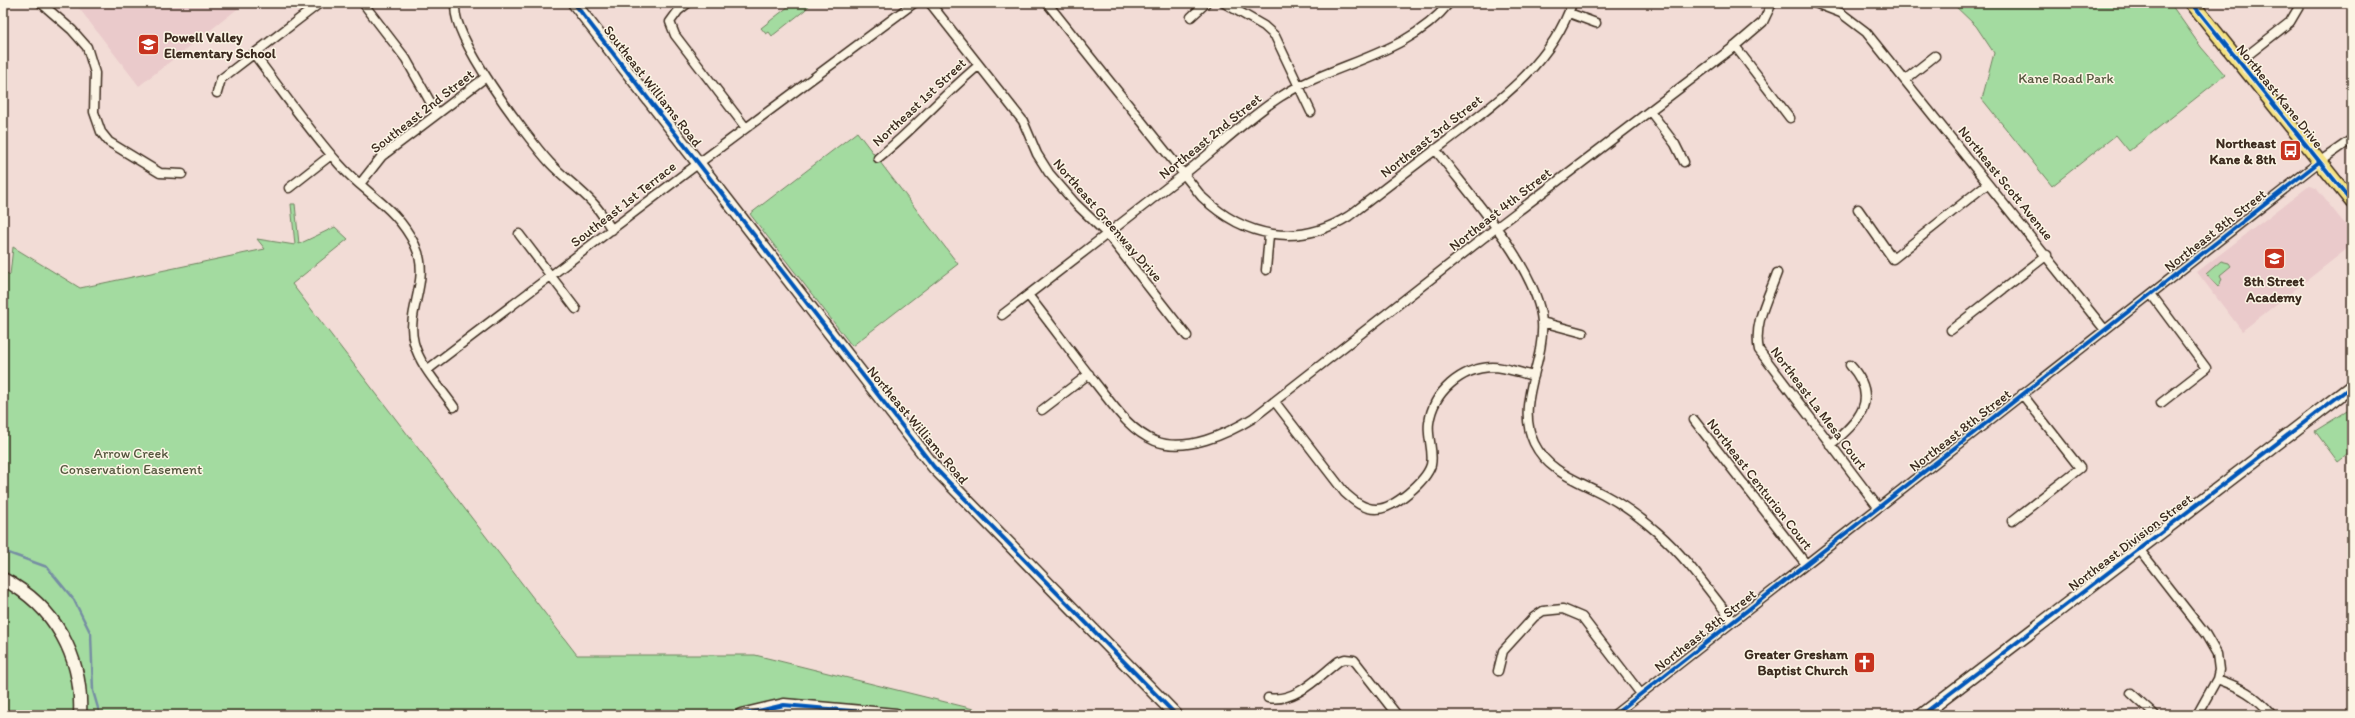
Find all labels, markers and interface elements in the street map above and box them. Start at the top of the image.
street label: Southeast Williams Road [600,22,706,151]
place label: Powell Valley Elementary School [164,29,277,62]
school or university icon: Powell Valley Elementary School [136,32,162,58]
street label: Northeast Kane Drive [2233,41,2327,152]
street label: Northeast 1st Street [869,55,970,150]
street label: Southeast 2nd Street [367,66,477,157]
park label: Kane Road Park [2018,70,2115,87]
street label: Northeast 2nd Street [1156,90,1265,183]
street label: Northeast 3rd Street [1377,91,1486,181]
street label: Northeast Scott Avenue [1954,123,2057,244]
place label: Northeast Kane & 8th [2210,135,2277,168]
bus stop icon: Northeast Kane & 8th [2278,138,2304,164]
street label: Northeast Greenway Drive [1049,155,1166,286]
street label: Southeast 1st Terrace [567,158,680,251]
street label: Northeast 4th Street [1446,164,1555,255]
street label: Northeast 8th Street [2161,185,2270,275]
school or university icon: 8th Street Academy [2261,246,2287,272]
place label: 8th Street Academy [2244,273,2305,306]
street label: Northeast La Mesa Court [1767,343,1870,473]
street label: Northeast Williams Road [863,363,972,488]
street label: Northeast 8th Street [1906,385,2015,475]
street label: Northeast Centurion Court [1703,415,1816,553]
park label: Arrow Creek Conservation Easement [60,445,202,478]
street label: Northeast Division Street [2065,490,2196,595]
street label: Northeast 8th Street [1651,585,1760,675]
place label: Greater Gresham Baptist Church [1744,646,1849,679]
church icon: Greater Gresham Baptist Church [1851,649,1877,675]

